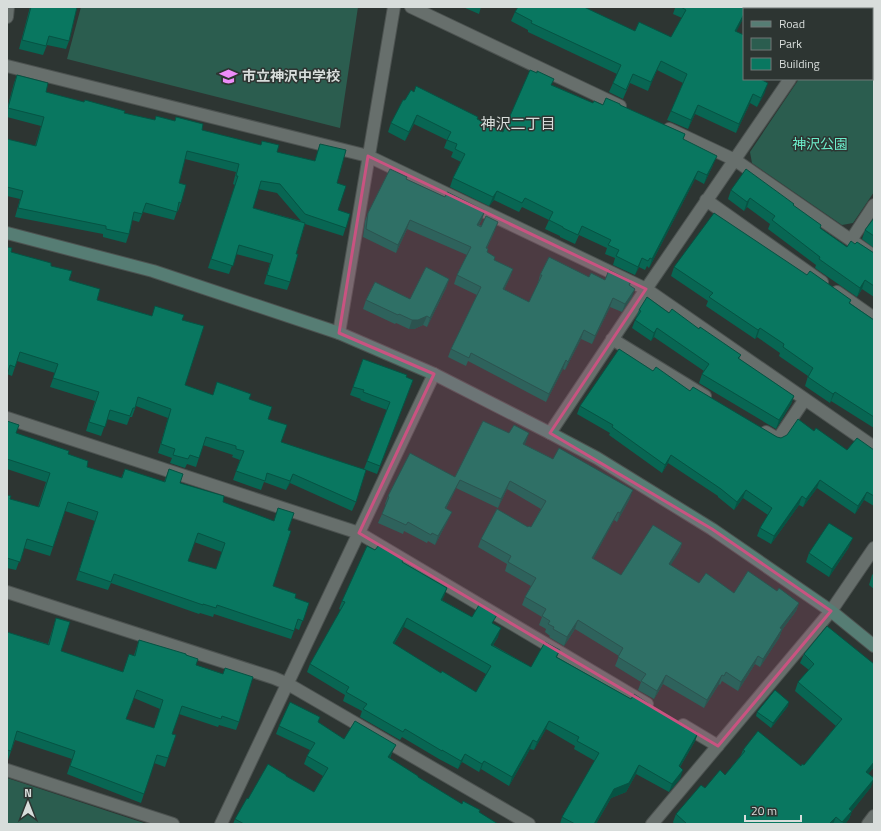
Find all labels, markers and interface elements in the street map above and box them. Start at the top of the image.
legend [743,8,873,80]
text: Road [779,14,805,33]
text: Park [779,34,802,53]
text: Building [779,54,820,73]
place label: 市立神沢中学校 [242,65,340,86]
school or university icon: 市立神沢中学校 [219,66,239,86]
district label: 神沢二丁目 [480,112,556,135]
park label: 神沢公園 [792,133,848,154]
north arrow [8,783,48,823]
text: N [24,785,32,801]
scale bar [745,797,801,823]
text: 20 m [751,801,777,820]

